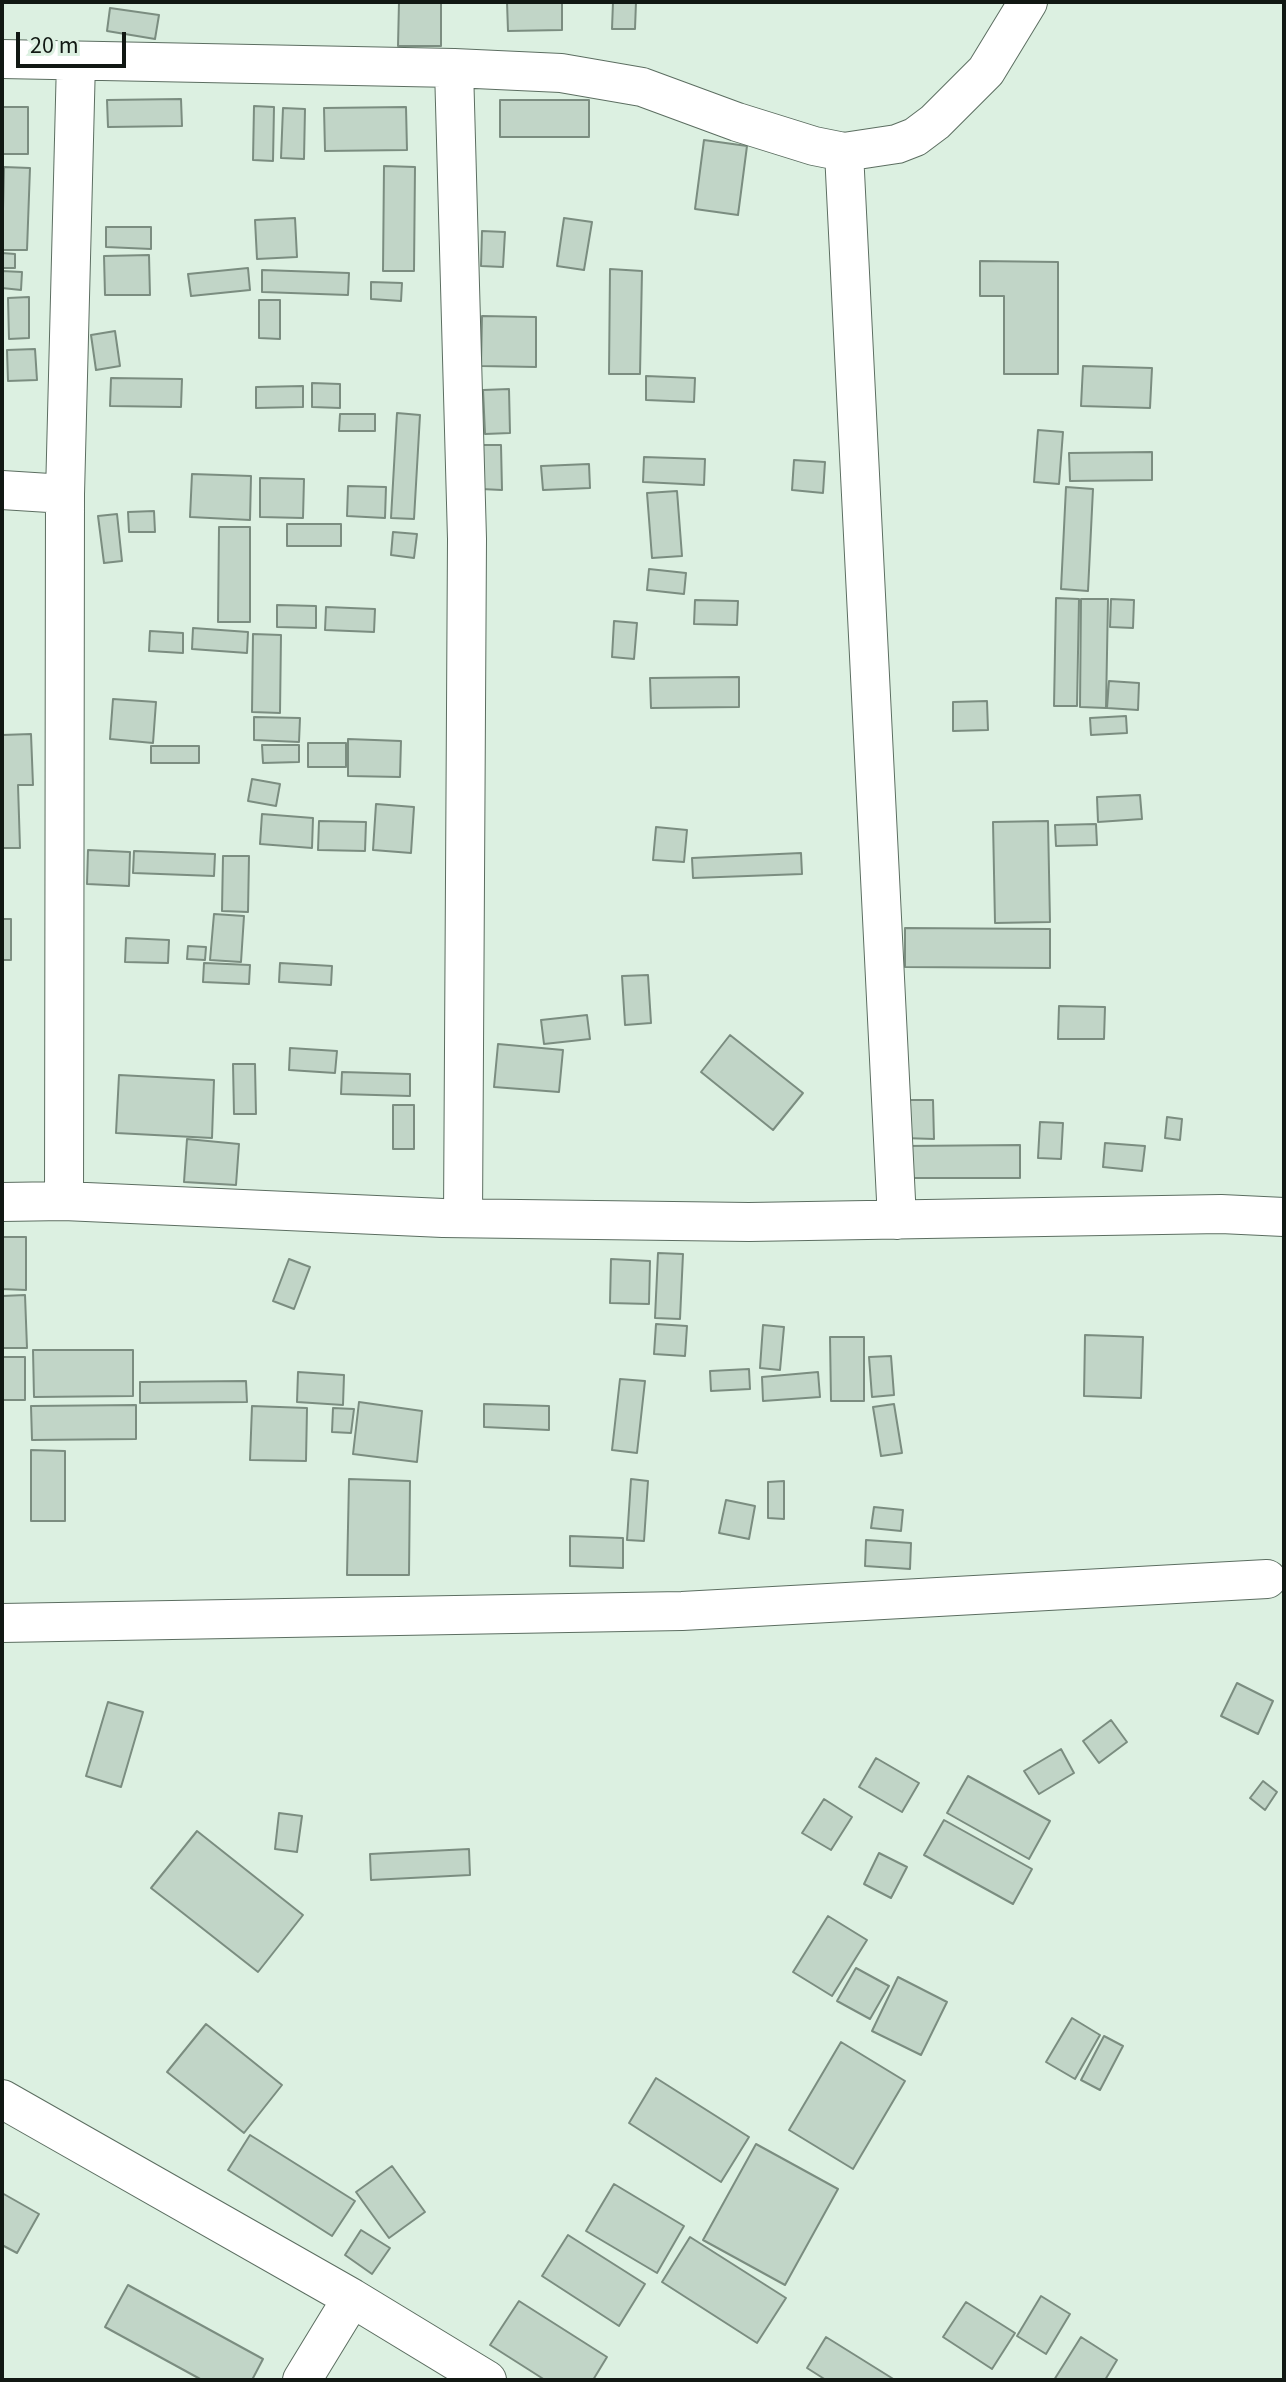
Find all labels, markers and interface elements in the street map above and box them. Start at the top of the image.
scale bar [20,16,130,66]
text: 20 m [30,28,79,63]

